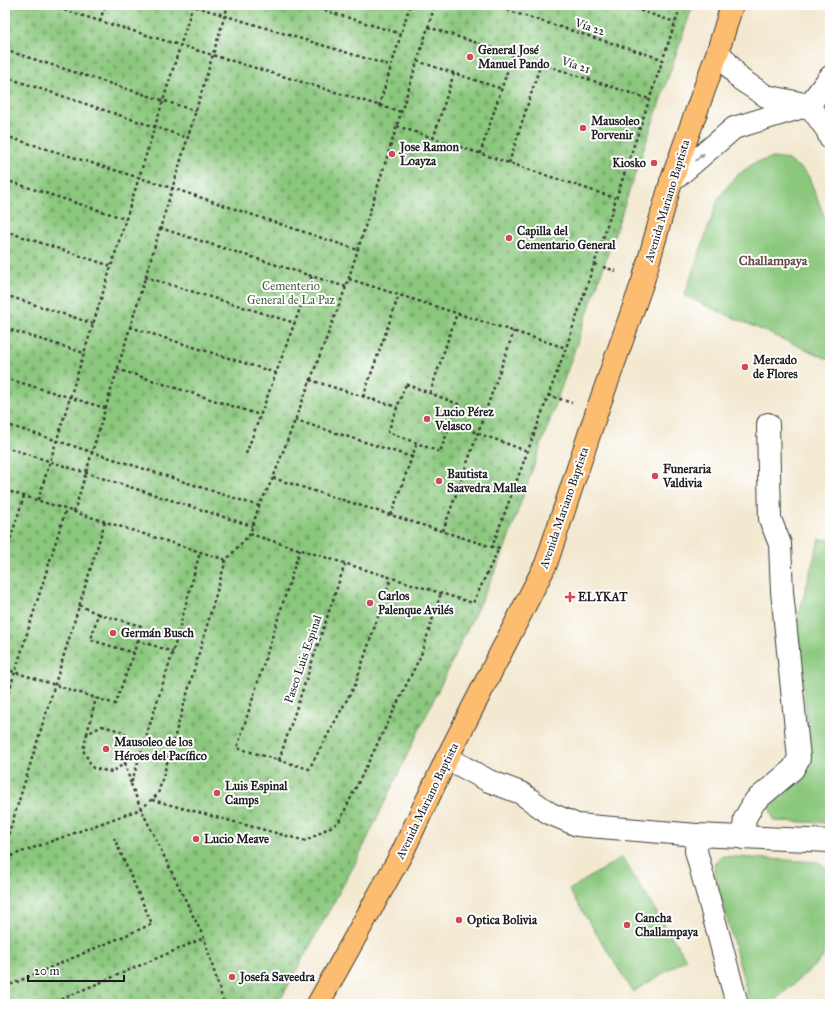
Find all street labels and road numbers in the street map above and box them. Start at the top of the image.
street label: Vía 22 [572,15,607,38]
street label: Vía 21 [559,53,592,76]
street label: Avenida Mariano Baptista [641,137,693,265]
street label: Avenida Mariano Baptista [536,445,592,571]
street label: Paseo Luis Espinal [281,612,325,705]
street label: Avenida Mariano Baptista [392,740,462,862]

